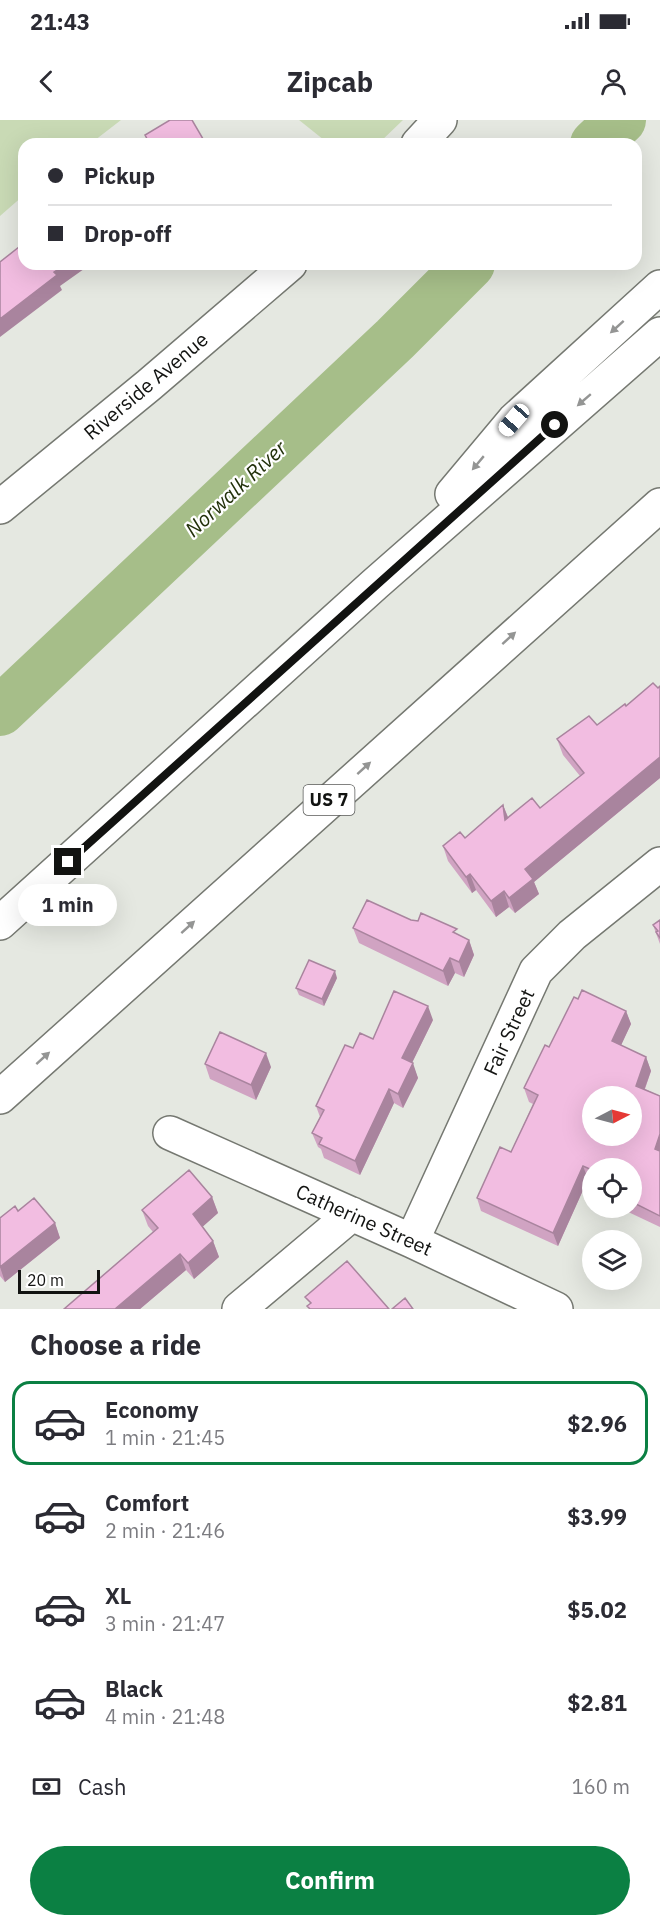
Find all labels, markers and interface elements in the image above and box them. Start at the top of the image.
text: 21:43 [30,7,90,36]
text: Zipcab [287,64,373,99]
icon: back [30,65,63,98]
icon: person [597,65,630,98]
text: Pickup [84,161,155,190]
text: Drop-off [84,219,171,248]
one-way arrow [610,320,625,333]
street label: Riverside Avenue [78,326,214,446]
one-way arrow [577,393,592,406]
car [495,401,533,439]
route start [541,411,568,438]
water label: Norwalk River [178,433,293,543]
one-way arrow [472,455,485,470]
one-way arrow [501,632,516,645]
one-way arrow [356,762,371,775]
road number: US 7 [304,785,354,815]
route end [54,848,81,875]
callout: 1 min [19,883,118,925]
text: 1 min [41,891,94,918]
one-way arrow [180,921,195,934]
street label: Fair Street [477,984,540,1080]
one-way arrow [36,1051,51,1065]
north arrow [582,1086,642,1146]
map controls [582,1086,642,1290]
button: locate [582,1158,642,1218]
street label: Catherine Street [292,1177,437,1262]
button: layers [582,1230,642,1290]
scale bar [18,1267,100,1294]
text: 20 m [27,1270,64,1290]
text: Choose a ride [30,1327,201,1362]
text: Economy [105,1395,199,1424]
icon: car [33,1396,87,1450]
text: $2.96 [567,1409,627,1438]
text: 1 min · 21:45 [105,1424,225,1451]
text: Comfort [105,1488,189,1517]
icon: car [33,1489,87,1543]
text: $3.99 [567,1502,627,1531]
text: 2 min · 21:46 [105,1517,225,1544]
text: XL [105,1581,131,1610]
icon: car [33,1582,87,1636]
text: $5.02 [567,1595,627,1624]
text: 3 min · 21:47 [105,1610,225,1637]
text: Black [105,1674,163,1703]
icon: car [33,1675,87,1729]
text: $2.81 [567,1688,627,1717]
text: 4 min · 21:48 [105,1703,225,1730]
icon: cash [30,1770,63,1803]
text: Cash [78,1772,127,1801]
text: 160 m [572,1773,630,1800]
button: Confirm [30,1846,630,1915]

